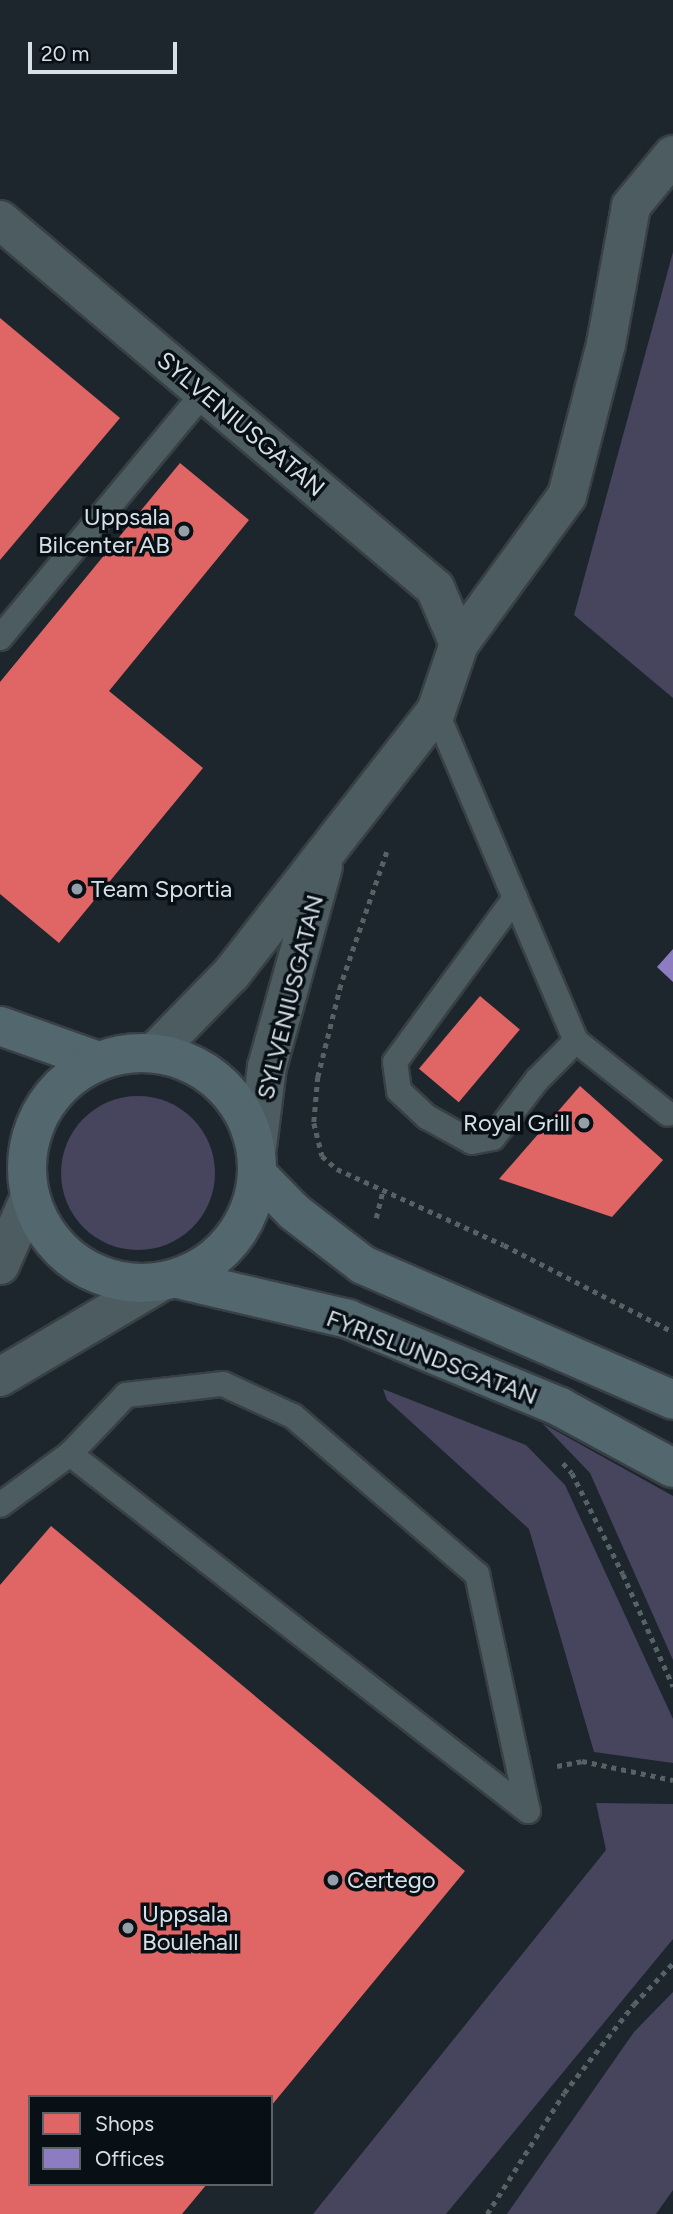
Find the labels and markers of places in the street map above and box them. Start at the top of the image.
place label: Uppsala Bilcenter AB [38,503,170,559]
marker: Uppsala Bilcenter AB [176,523,192,539]
place label: Team Sportia [91,875,232,903]
marker: Team Sportia [69,881,85,897]
place label: Royal Grill [463,1109,570,1137]
marker: Royal Grill [576,1115,592,1131]
place label: Certego [347,1866,436,1894]
marker: Certego [325,1872,341,1888]
place label: Uppsala Boulehall [142,1900,239,1956]
marker: Uppsala Boulehall [120,1920,136,1936]

